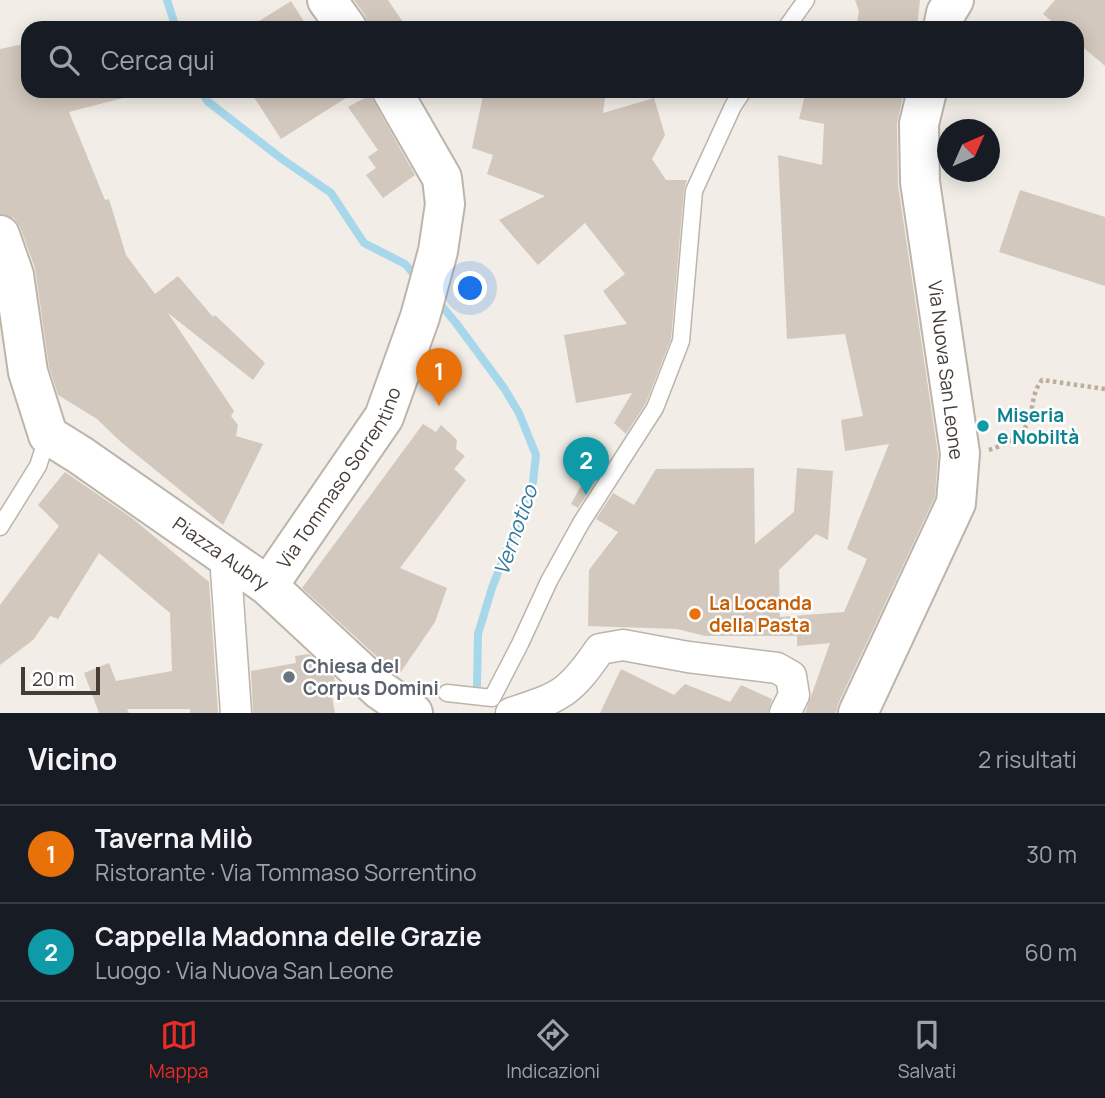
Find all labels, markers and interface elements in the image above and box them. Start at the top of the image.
search box [21,21,1084,98]
icon: search [45,41,83,79]
text: Cerca qui [101,42,215,78]
north arrow [937,119,1000,182]
your location [453,271,487,305]
street label: Via Nuova San Leone [922,279,970,461]
pin: 1 [416,348,462,406]
street label: Via Tommaso Sorrentino [271,383,407,574]
place label: Miseria e Nobiltà [997,402,1079,450]
marker: Miseria e Nobiltà [975,418,991,434]
pin: 2 [563,437,609,495]
water label: Vernotico [487,480,544,579]
street label: Piazza Aubry [168,511,274,596]
place label: La Locanda della Pasta [709,590,812,638]
marker: La Locanda della Pasta [687,606,703,622]
place label: Chiesa del Corpus Domini [303,653,439,701]
scale bar [21,664,100,696]
text: 20 m [32,666,74,692]
marker: Chiesa del Corpus Domini [281,669,297,685]
text: Vicino [28,738,117,779]
text: 2 risultati [978,743,1077,775]
text: Taverna Milò [95,820,253,856]
text: 1 [46,838,56,870]
text: 30 m [1026,838,1077,870]
text: Ristorante · Via Tommaso Sorrentino [95,856,477,888]
text: Cappella Madonna delle Grazie [95,918,482,954]
text: 2 [44,936,58,968]
text: 60 m [1025,936,1077,968]
text: Luogo · Via Nuova San Leone [95,954,394,986]
tab: Mappa [149,1016,208,1084]
tab: Indicazioni [506,1016,600,1084]
tab: Salvati [898,1016,956,1084]

